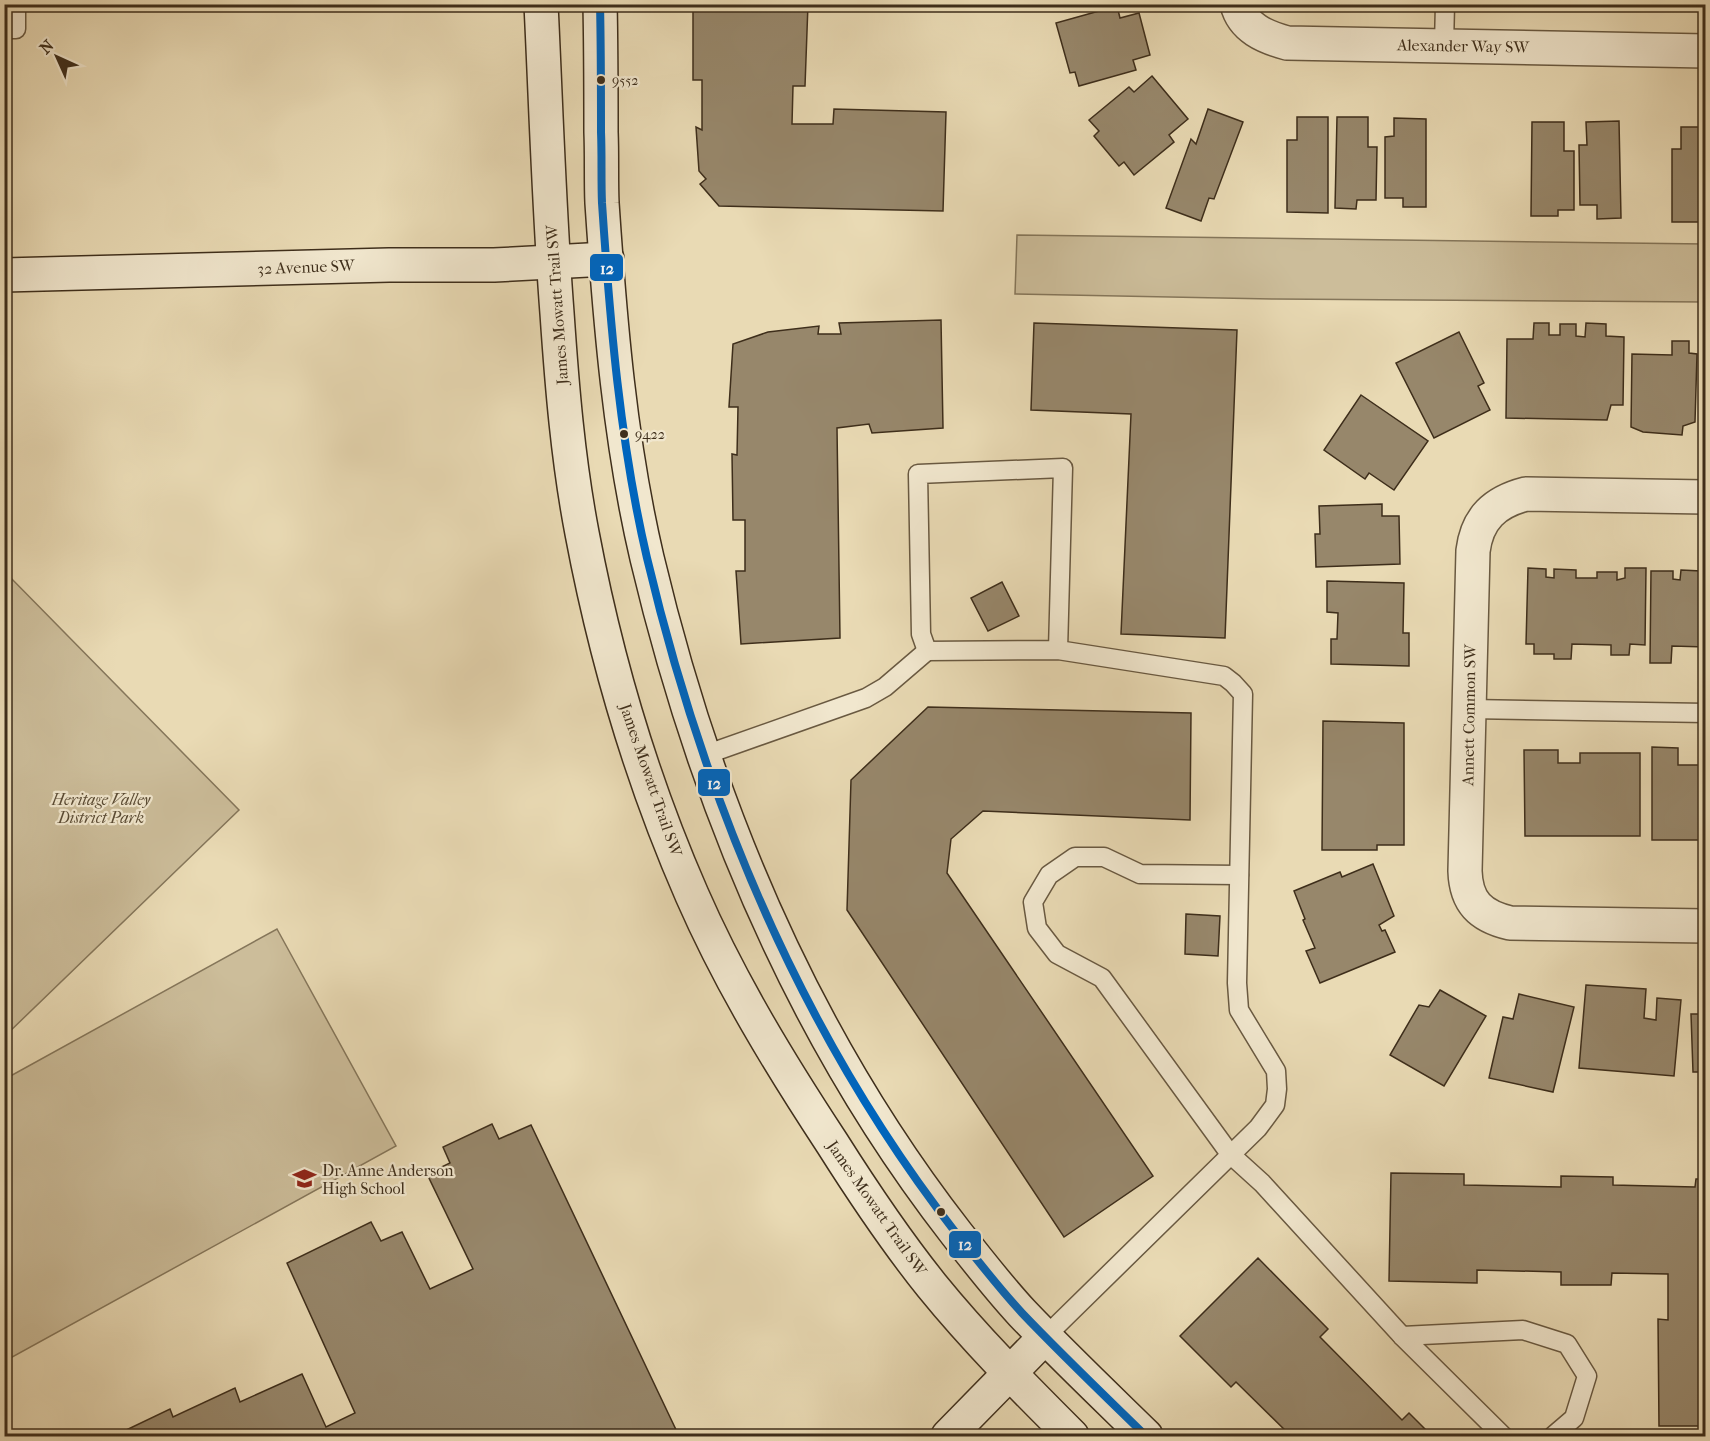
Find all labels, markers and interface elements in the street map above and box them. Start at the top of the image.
north arrow [27,27,87,87]
text: N [36,35,58,58]
street label: Alexander Way SW [1396,35,1530,57]
place label: 9552 [612,72,639,89]
marker: 9552 [595,74,607,86]
street label: James Mowatt Trail SW [542,223,572,388]
line badge: 12 [589,253,624,282]
street label: 32 Avenue SW [257,256,356,278]
text: 12 [600,259,614,278]
place label: 9422 [635,426,665,443]
marker: 9422 [618,428,630,440]
street label: Annett Common SW [1458,643,1480,787]
street label: James Mowatt Trail SW [615,699,686,860]
line badge: 12 [697,768,731,797]
text: 12 [707,774,721,793]
park label: Heritage Valley District Park [51,790,151,827]
street label: James Mowatt Trail SW [822,1135,931,1280]
place label: Dr. Anne Anderson High School [322,1161,454,1198]
school or university icon: Dr. Anne Anderson High School [291,1166,317,1192]
unlabelled marker [935,1206,947,1218]
line badge: 12 [948,1230,982,1259]
text: 12 [958,1235,972,1254]

